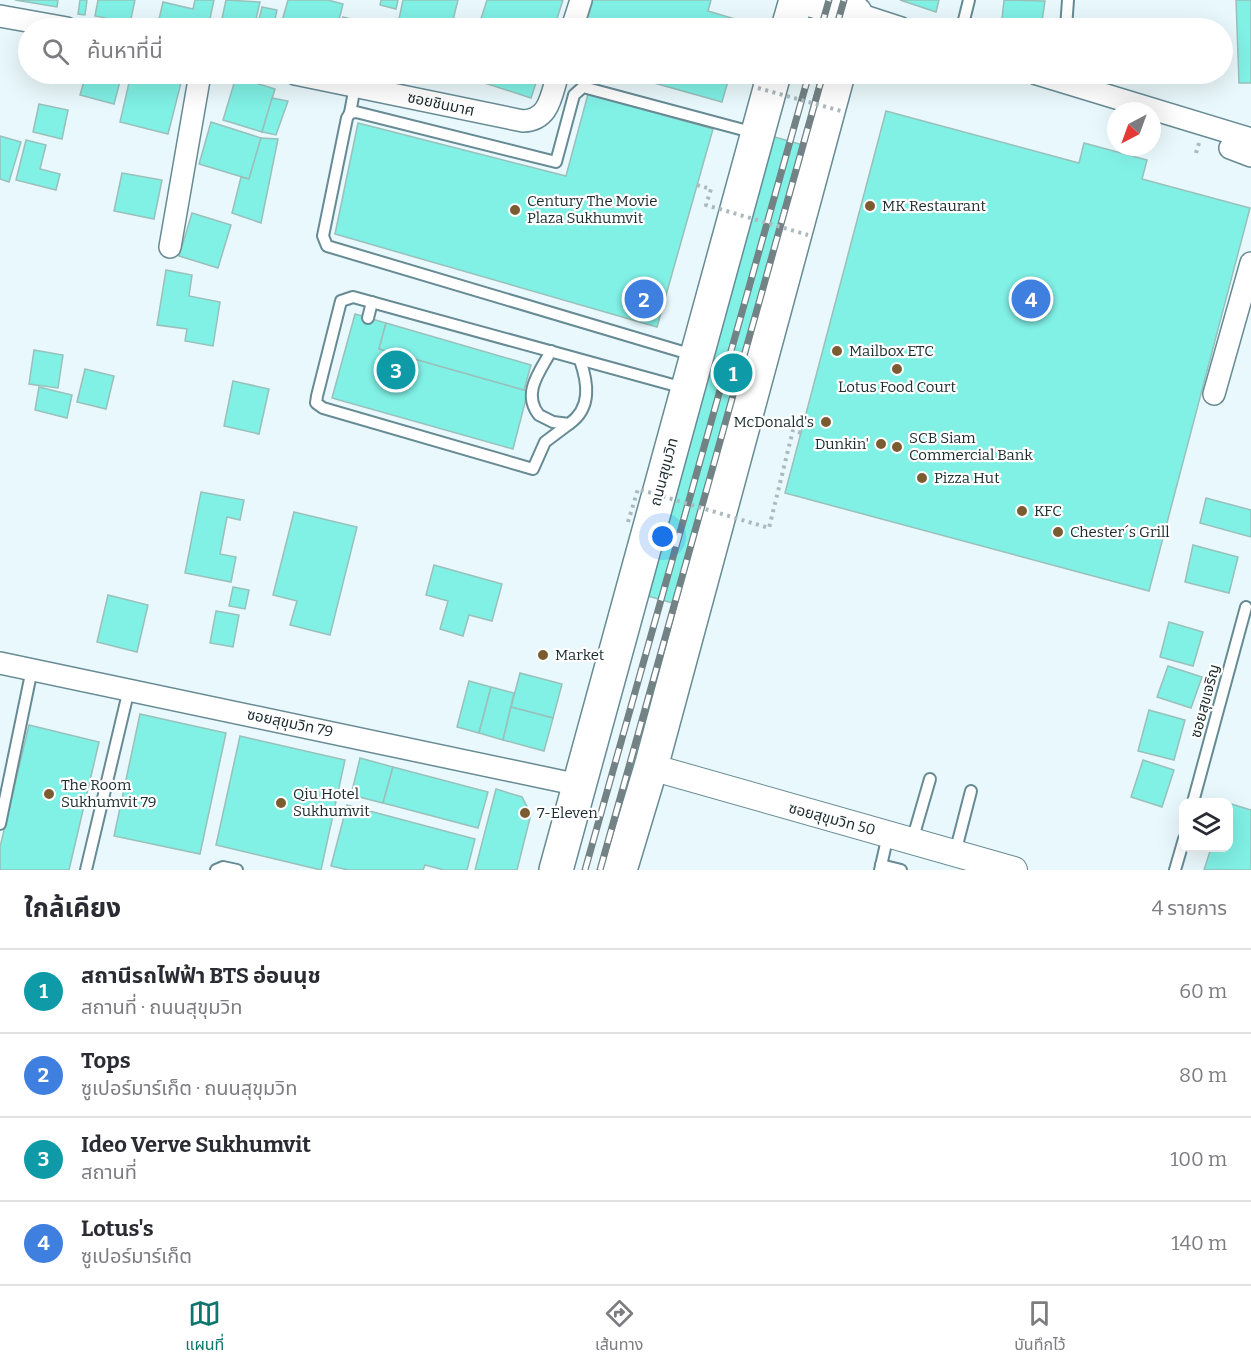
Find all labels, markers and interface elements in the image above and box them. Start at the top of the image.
search box [18,18,1233,84]
icon: search [39,35,72,68]
text: ค้นหาที่นี่ [87,37,163,64]
street label: ซอยชินมาศ [406,88,476,120]
north arrow [1107,102,1161,156]
place label: Century The Movie Plaza Sukhumvit [527,192,658,227]
place label: MK Restaurant [882,197,987,215]
marker: MK Restaurant [863,199,877,213]
marker: Century The Movie Plaza Sukhumvit [508,203,522,217]
pin: 2 [624,276,664,322]
pin: 4 [1012,276,1050,322]
place label: Mailbox ETC [849,342,934,360]
marker: Mailbox ETC [830,344,844,358]
pin: 3 [376,348,416,392]
pin: 1 [714,350,752,395]
marker: Lotus Food Court [890,362,904,376]
place label: Lotus Food Court [838,378,956,396]
place label: McDonald's [733,413,814,431]
marker: McDonald's [819,415,833,429]
place label: SCB Siam Commercial Bank [909,429,1033,464]
place label: Dunkin' [815,435,869,453]
street label: ถนนสุขุมวิท [646,436,682,508]
marker: Dunkin' [874,437,888,451]
marker: SCB Siam Commercial Bank [890,440,904,454]
place label: Pizza Hut [934,469,1000,487]
marker: Pizza Hut [915,471,929,485]
place label: KFC [1034,502,1062,520]
marker: KFC [1015,504,1029,518]
your location [648,522,677,551]
place label: Chester´s Grill [1070,523,1170,541]
marker: Chester´s Grill [1051,525,1065,539]
place label: Market [555,646,605,664]
marker: Market [536,648,550,662]
street label: ซอยสุขเจริญ [1187,662,1223,740]
street label: ซอยสุขุมวิท 79 [245,705,335,741]
place label: The Room Sukhumvit 79 [61,776,157,811]
place label: Qiu Hotel Sukhumvit [293,785,370,820]
marker: The Room Sukhumvit 79 [42,787,56,801]
marker: Qiu Hotel Sukhumvit [274,796,288,810]
map controls [1179,798,1233,852]
button: layers [1179,798,1233,852]
street label: ซอยสุขุมวิท 50 [787,799,877,839]
place label: 7-Eleven [537,804,598,822]
marker: 7-Eleven [518,806,532,820]
text: ใกล้เคียง [24,893,121,924]
text: 4 รายการ [1152,896,1227,920]
text: สถานีรถไฟฟ้า BTS อ่อนนุช [81,962,321,989]
text: 1 [39,979,48,1003]
text: 60 m [1179,979,1227,1003]
text: สถานที่ · ถนนสุขุมวิท [81,995,243,1019]
text: Tops [81,1047,131,1074]
text: 2 [38,1063,49,1087]
text: 80 m [1179,1063,1227,1087]
text: ซูเปอร์มาร์เก็ต · ถนนสุขุมวิท [81,1076,297,1100]
text: Ideo Verve Sukhumvit [81,1131,311,1158]
text: 3 [38,1147,49,1171]
text: 100 m [1170,1147,1227,1171]
text: สถานที่ [81,1160,137,1184]
text: Lotus's [81,1215,154,1242]
text: 4 [37,1231,50,1255]
text: 140 m [1171,1231,1227,1255]
text: ซูเปอร์มาร์เก็ต [81,1244,192,1268]
tab: แผนที่ [185,1297,224,1357]
tab: เส้นทาง [595,1297,643,1357]
tab: บันทึกไว้ [1014,1297,1066,1357]

